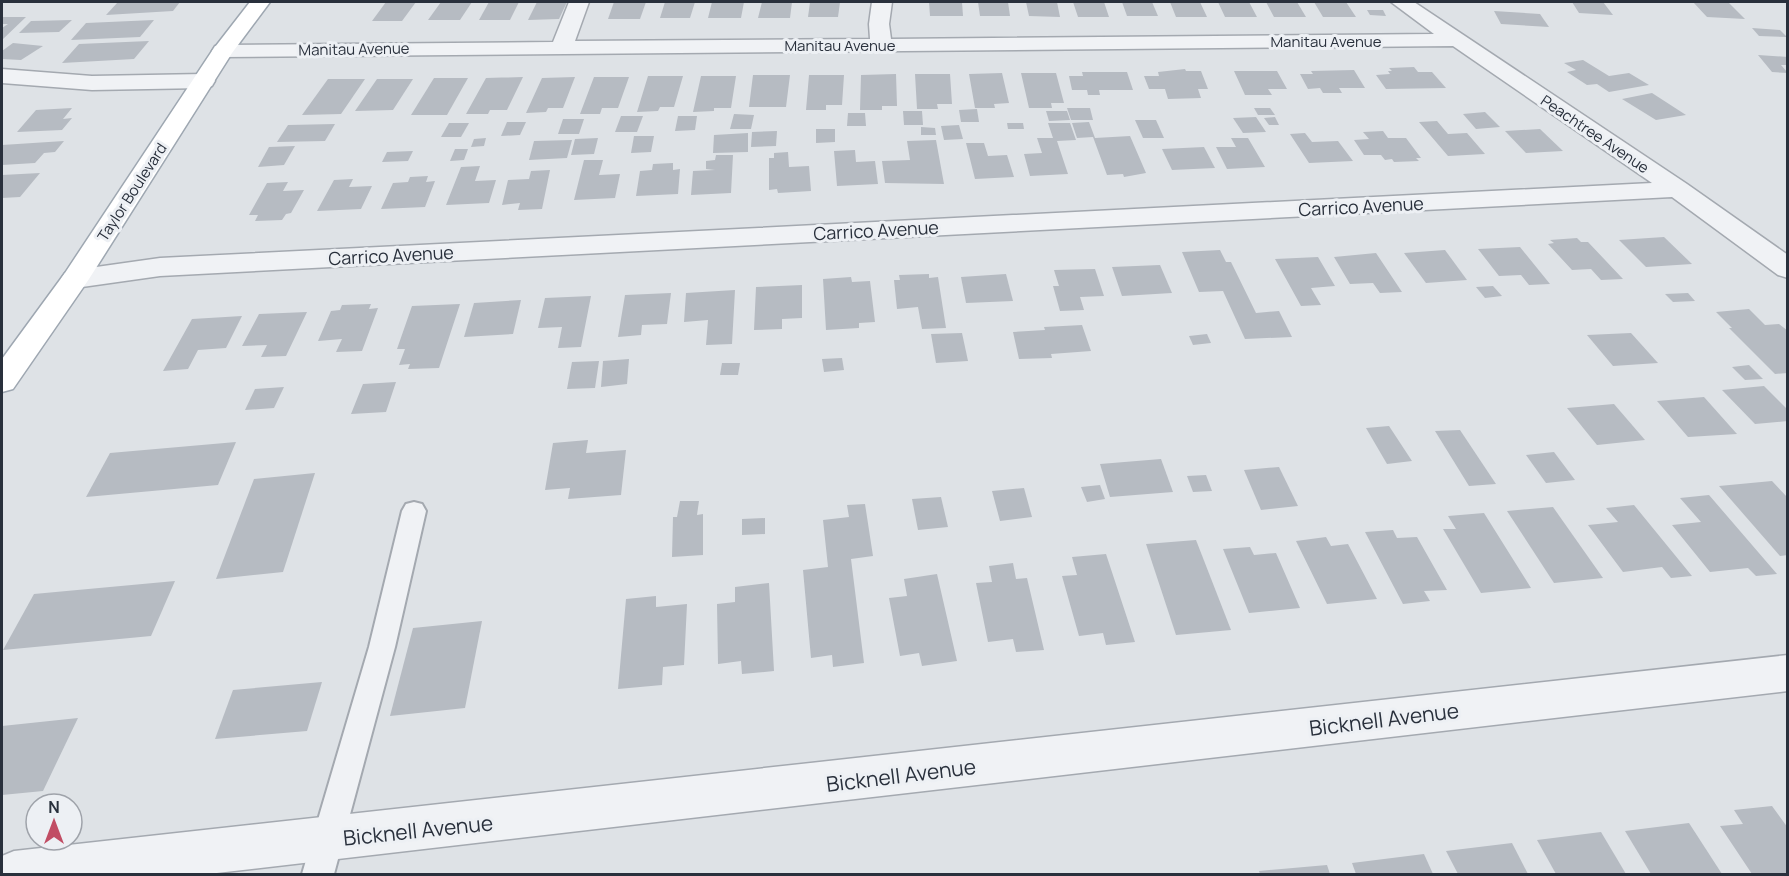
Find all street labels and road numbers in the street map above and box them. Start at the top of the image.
street label: Manitau Avenue [1271,31,1382,52]
street label: Manitau Avenue [785,35,896,56]
street label: Manitau Avenue [298,38,410,60]
street label: Peachtree Avenue [1537,90,1653,178]
street label: Taylor Boulevard [92,139,172,245]
street label: Carrico Avenue [1298,191,1424,221]
street label: Carrico Avenue [813,215,939,245]
street label: Carrico Avenue [328,240,454,270]
street label: Bicknell Avenue [1308,696,1460,742]
street label: Bicknell Avenue [825,752,977,798]
street label: Bicknell Avenue [342,808,494,852]

